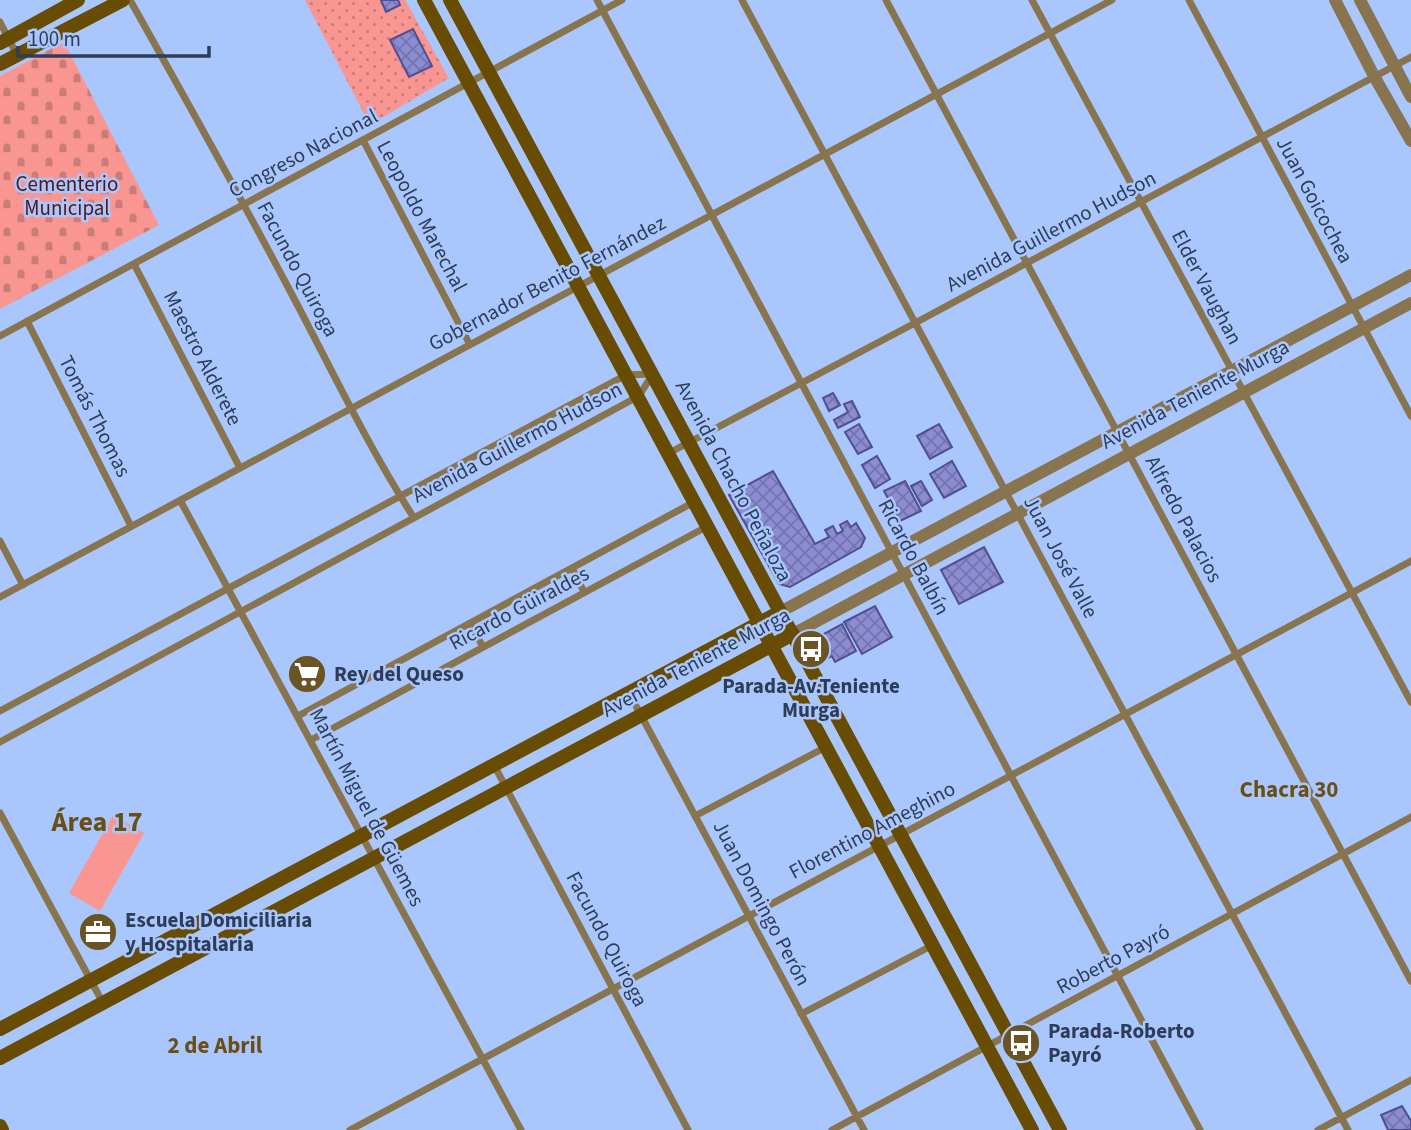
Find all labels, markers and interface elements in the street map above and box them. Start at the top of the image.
scale bar [18,14,208,58]
text: 100 m [28,24,81,54]
street label: Congreso Nacional [223,101,383,205]
street label: Juan Goicochea [1269,131,1361,269]
street label: Leopoldo Marechal [369,135,475,297]
street label: Avenida Guillermo Hudson [941,163,1161,299]
park label: Cementerio Municipal [16,169,118,223]
street label: Facundo Quiroga [250,196,346,342]
street label: Gobernador Benito Fernández [423,208,671,358]
street label: Elder Vaughan [1164,224,1250,350]
street label: Maestro Alderete [156,285,250,431]
street label: Avenida Teniente Murga [1096,332,1294,456]
street label: Tomás Thomas [51,350,139,482]
street label: Avenida Guillermo Hudson [407,374,627,510]
street label: Avenida Chacho Peñaloza [668,375,800,587]
street label: Alfredo Palacios [1138,450,1230,588]
street label: Juan José Valle [1016,491,1106,623]
street label: Ricardo Balbín [871,493,957,621]
street label: Ricardo Güiraldes [444,558,594,658]
street label: Avenida Teniente Murga [597,600,795,724]
bus stop icon: Parada-Av.Teniente Murga [790,628,832,670]
supermarket icon: Rey del Queso [286,653,328,695]
place label: Rey del Queso [334,659,464,689]
place label: Parada-Av.Teniente Murga [722,671,900,725]
street label: Martín Miguel de Güemes [302,702,432,912]
street label: Florentino Ameghino [784,773,960,887]
district label: Chacra 30 [1240,773,1338,806]
district label: Área 17 [50,802,143,842]
street label: Juan Domingo Perón [706,815,818,991]
street label: Facundo Quiroga [559,866,655,1012]
place label: Escuela Domiciliaria y Hospitalaria [125,905,312,959]
office icon: Escuela Domiciliaria y Hospitalaria [77,911,119,953]
street label: Roberto Payró [1051,916,1175,1002]
place label: Parada-Roberto Payró [1048,1016,1195,1070]
bus stop icon: Parada-Roberto Payró [1000,1022,1042,1064]
district label: 2 de Abril [168,1029,263,1062]

